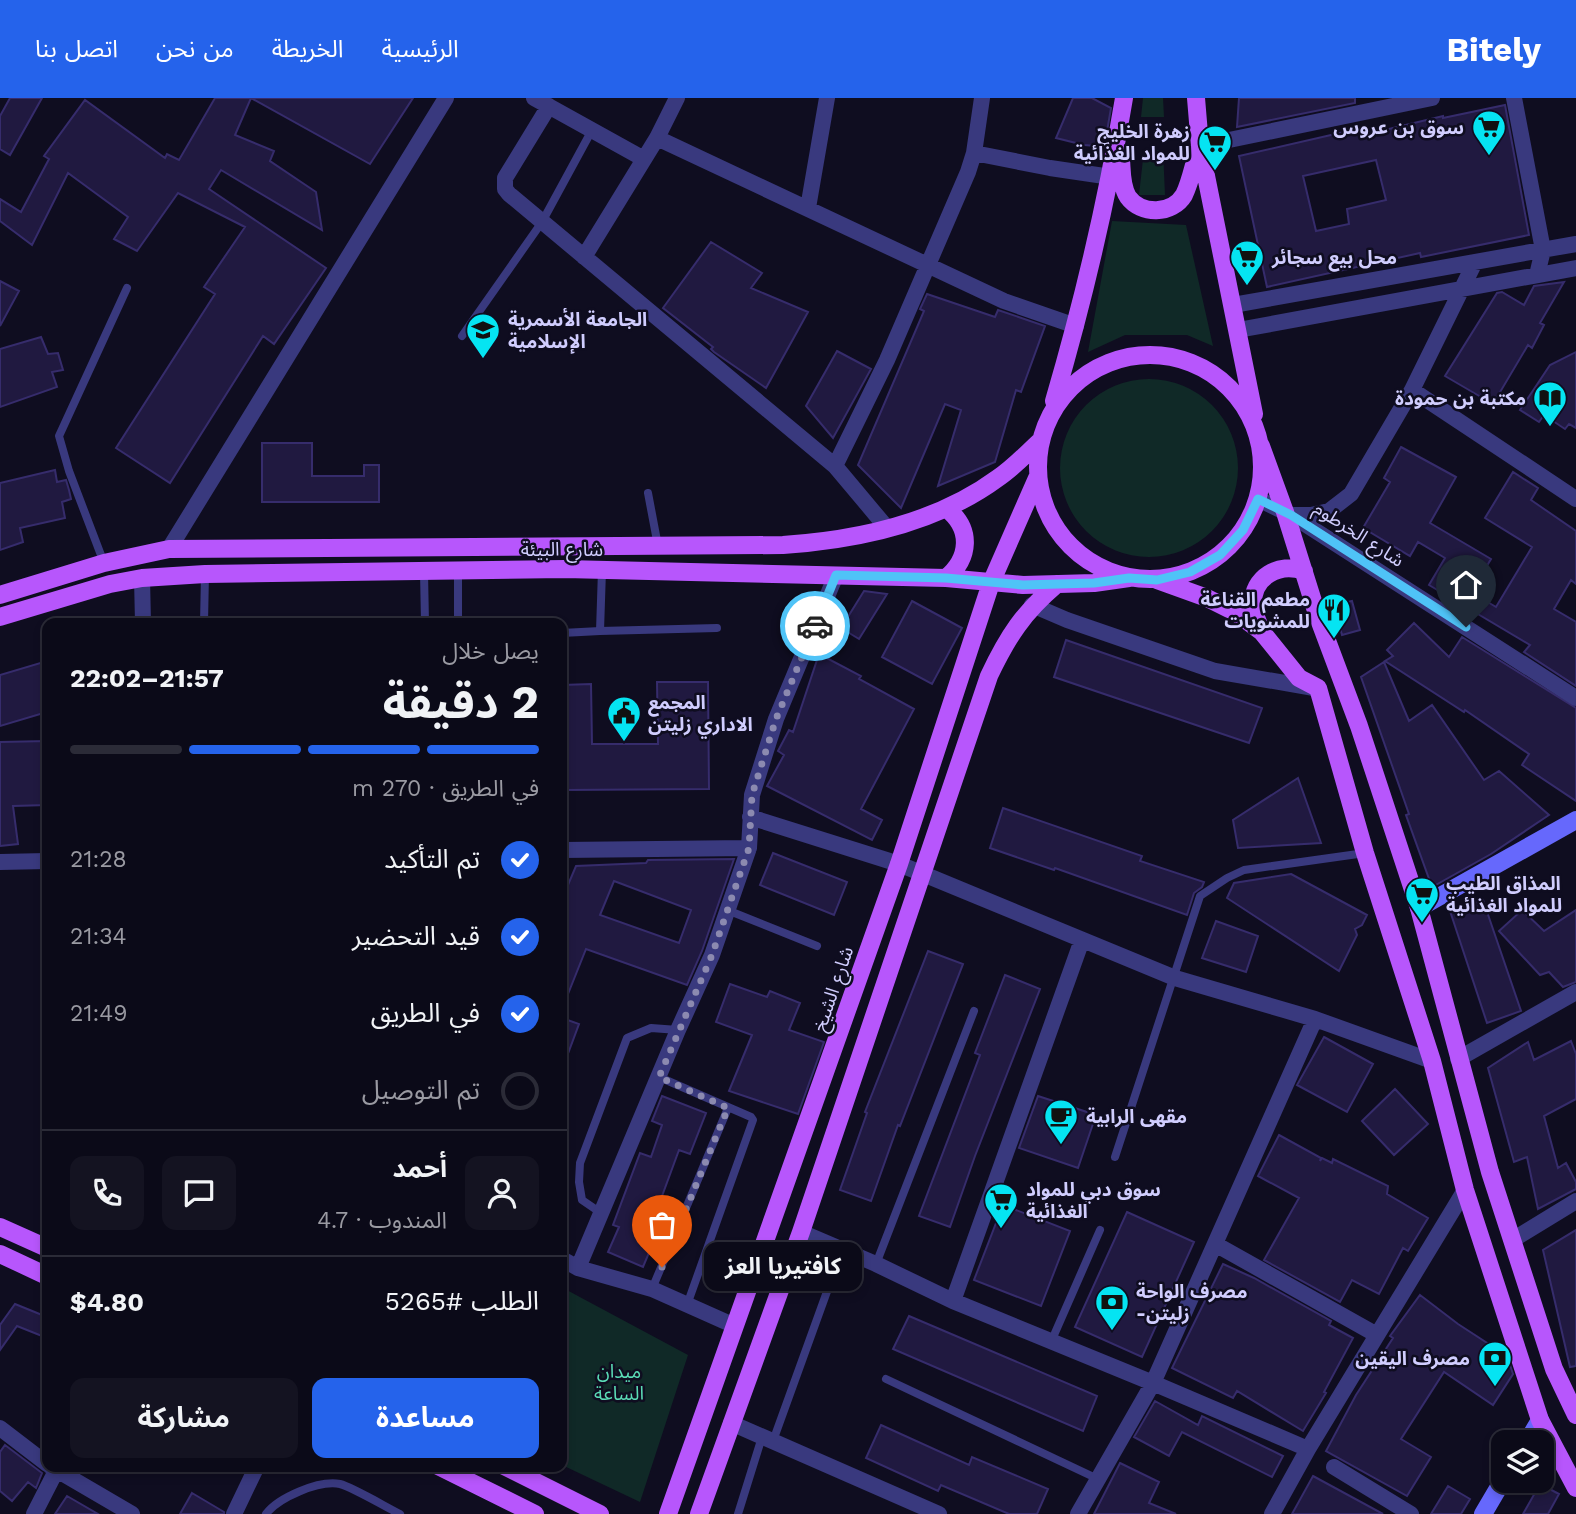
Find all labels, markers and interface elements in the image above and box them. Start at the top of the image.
text: Bitely [1446,30,1541,69]
text: اتصل بنا [35,35,118,63]
text: من نحن [156,35,234,63]
text: الخريطة [272,35,344,63]
text: الرئيسية [382,35,459,63]
supermarket icon: سوق بن عروس [1470,108,1508,157]
place label: سوق بن عروس [1333,116,1464,139]
place label: زهرة الخليج للمواد الغذائية [1074,120,1190,165]
supermarket icon: زهرة الخليج للمواد الغذائية [1196,123,1234,172]
supermarket icon: محل بيع سجائر [1228,238,1266,287]
place label: محل بيع سجائر [1271,246,1397,272]
place label: الجامعة الأسمرية الإسلامية [508,307,647,354]
school or university icon: الجامعة الأسمرية الإسلامية [464,311,502,360]
library icon: مكتبة بن حمودة [1531,379,1569,428]
place label: مكتبة بن حمودة [1395,387,1526,410]
street label: شارع الخرطوم [1308,496,1408,574]
street label: شارع البيئة [521,538,603,563]
pin [1436,555,1496,627]
icon: home [1447,566,1485,604]
place label: مطعم القناعة للمشويات [1201,588,1310,633]
courier [780,591,850,661]
restaurant icon: مطعم القناعة للمشويات [1315,591,1353,640]
icon: car [796,607,834,645]
text: يصل خلال [442,638,539,665]
text: 21:57–22:02 [70,663,224,693]
text: 2 دقيقة [383,675,539,729]
place label: المجمع الاداري زليتن [648,691,753,739]
public building icon: المجمع الاداري زليتن [605,694,643,743]
text: في الطريق · 270 m [352,775,539,802]
icon: check [501,841,539,879]
text: تم التأكيد [384,844,480,874]
text: 21:28 [70,846,127,873]
place label: المذاق الطيب للمواد الغذائية [1446,872,1562,917]
supermarket icon: المذاق الطيب للمواد الغذائية [1403,875,1441,924]
icon: check [501,918,539,956]
text: قيد التحضير [352,921,480,951]
text: 21:34 [70,923,127,950]
street label: شارع الشيخ [808,943,861,1036]
icon: check [501,995,539,1033]
text: في الطريق [371,998,480,1028]
text: 21:49 [70,1000,127,1027]
text: تم التوصيل [362,1075,480,1105]
cafe icon: مقهى الرابية [1042,1097,1080,1146]
place label: مقهى الرابية [1086,1105,1187,1128]
text: أحمد [393,1153,447,1183]
button: phone [70,1156,144,1230]
button: chat [162,1156,236,1230]
button: person [465,1156,539,1230]
place label: سوق دبي للمواد الغذائية [1026,1178,1161,1223]
supermarket icon: سوق دبي للمواد الغذائية [982,1181,1020,1230]
pin [632,1195,692,1267]
icon: bag [643,1206,681,1244]
text: المندوب · 4.7 [317,1207,447,1234]
callout: كافتيريا العز [704,1242,862,1292]
text: كافتيريا العز [725,1253,841,1280]
place label: مصرف الواحة -زليتن [1136,1280,1248,1325]
bank icon: مصرف الواحة -زليتن [1093,1283,1131,1332]
text: الطلب #5265 [385,1286,539,1316]
text: $4.80 [70,1287,144,1317]
bank icon: مصرف اليقين [1476,1339,1514,1388]
place label: مصرف اليقين [1355,1347,1470,1370]
park label: ميدان الساعة [594,1360,644,1405]
button: مشاركة [70,1378,298,1458]
button: مساعدة [312,1378,539,1458]
map controls [1491,1430,1554,1493]
button: layers [1491,1430,1554,1493]

